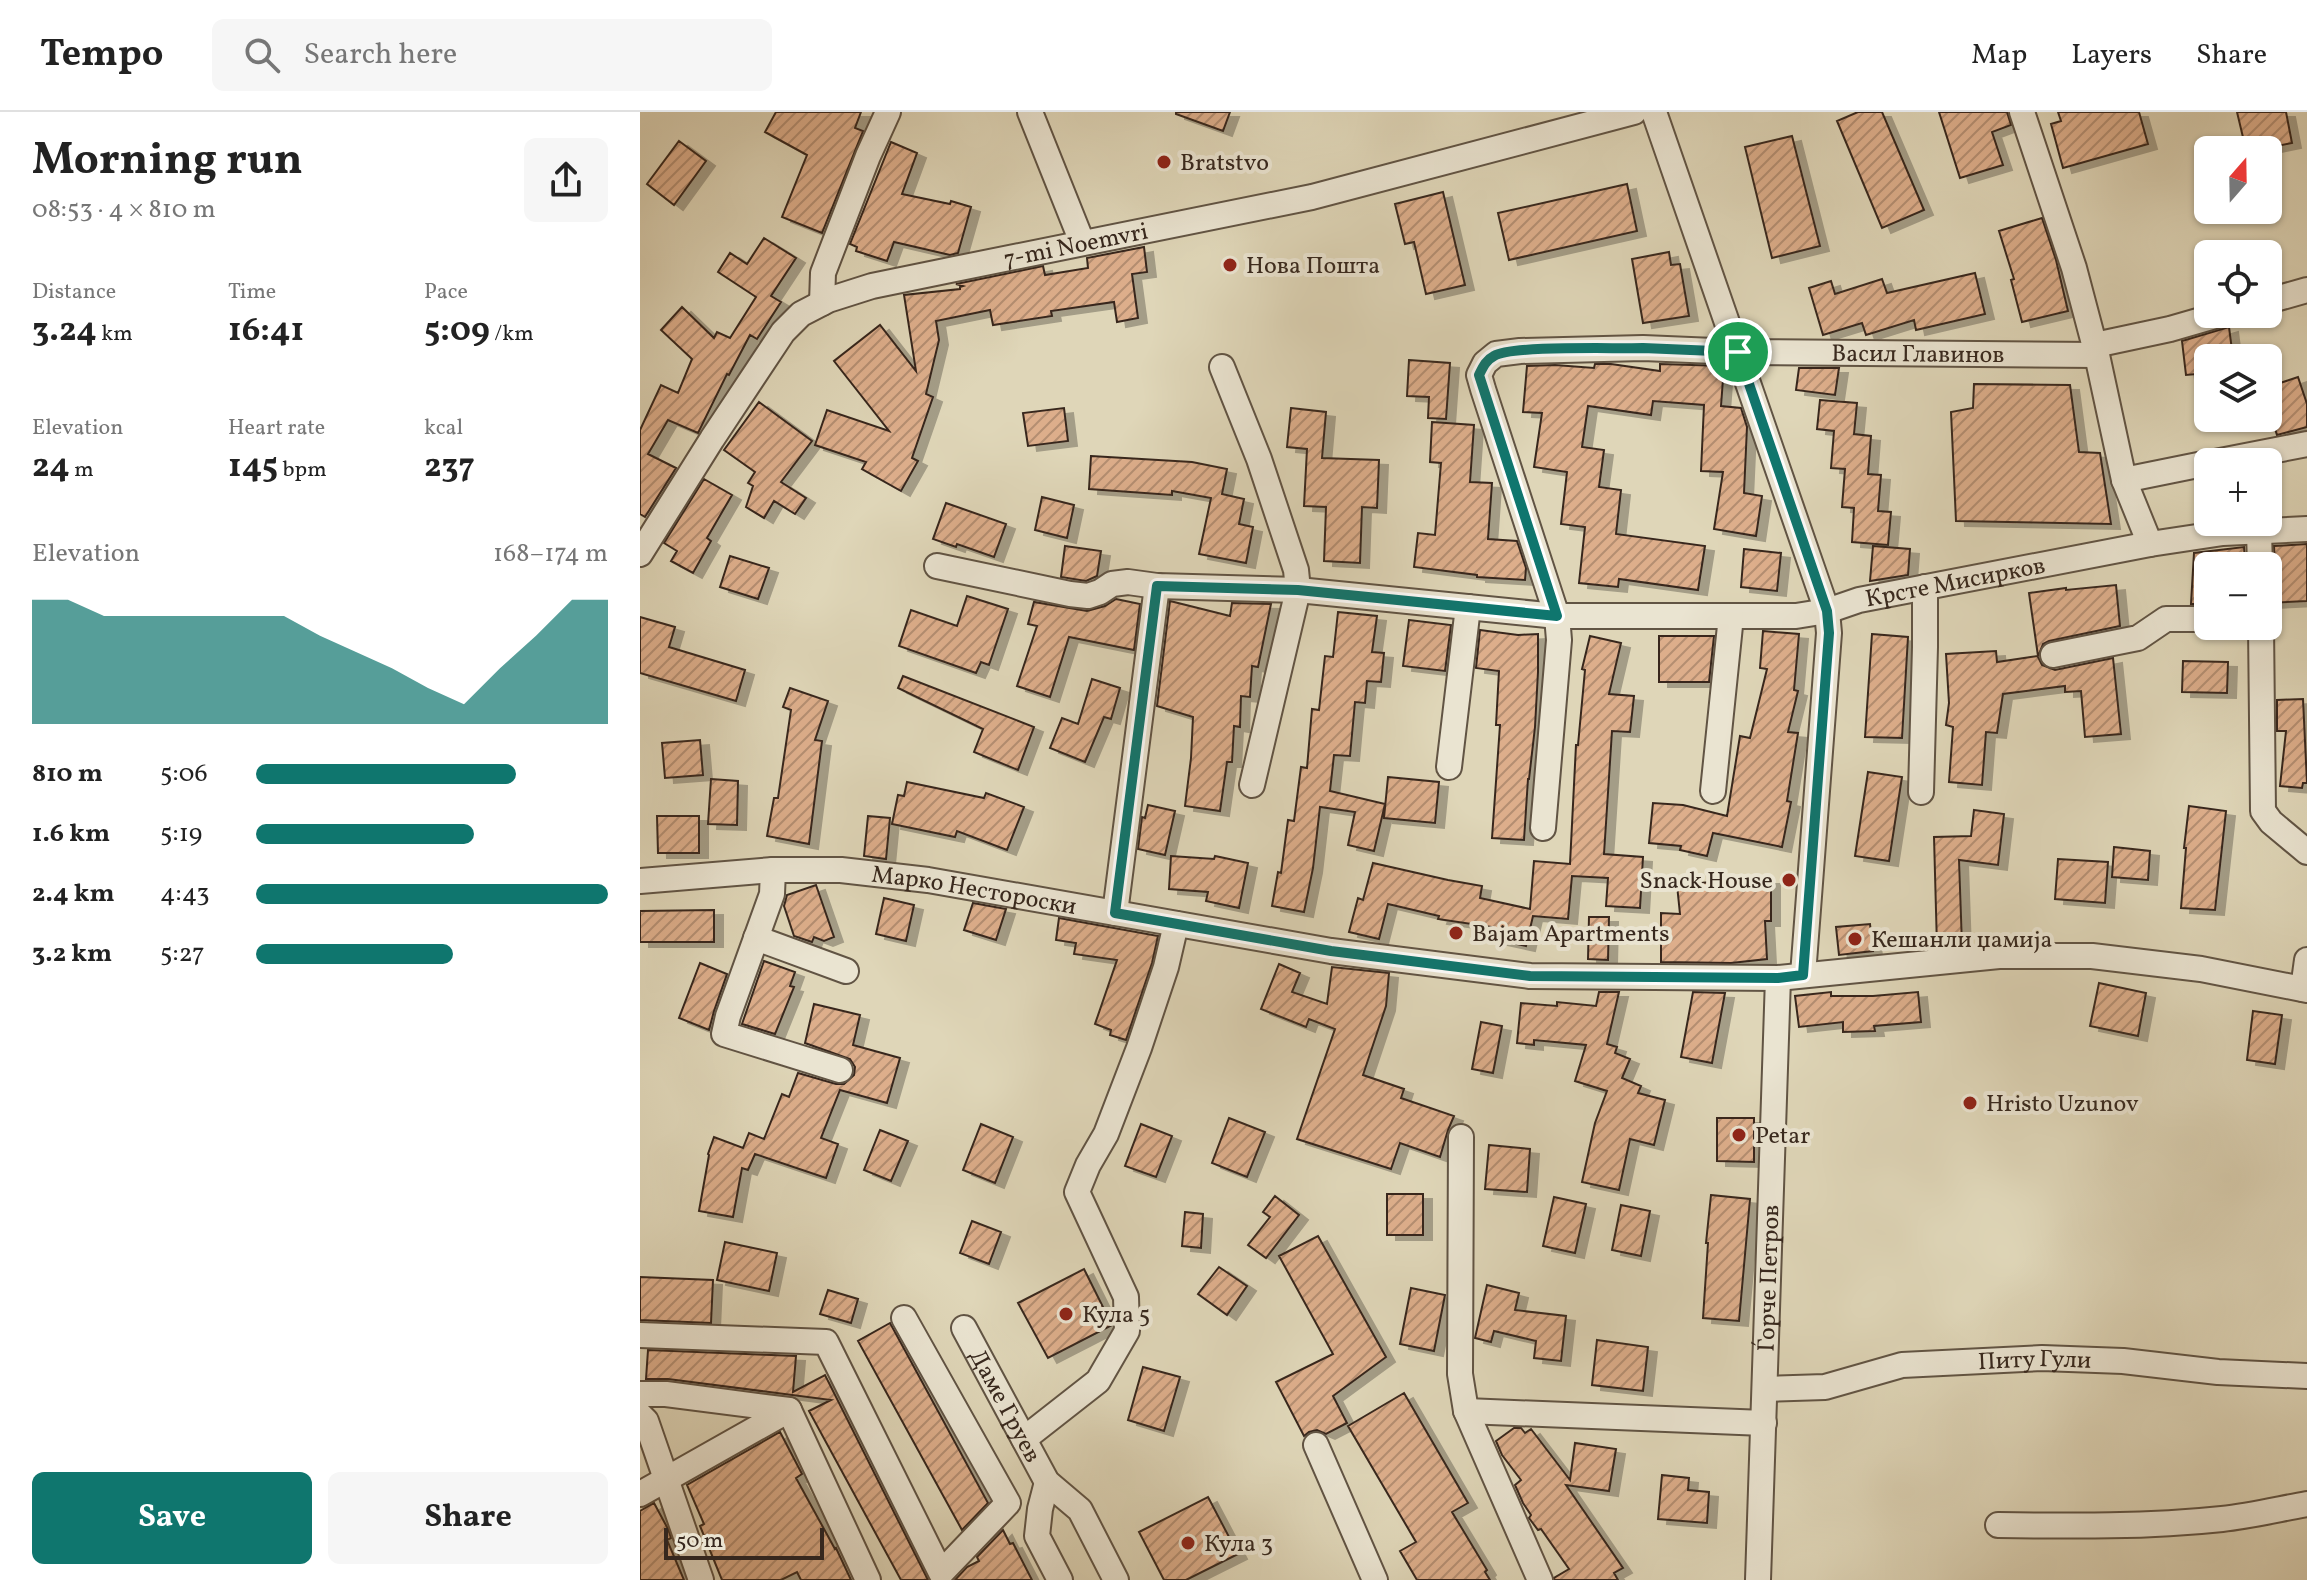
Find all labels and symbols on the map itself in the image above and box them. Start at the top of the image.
north arrow [2194,136,2282,224]
place label: Bratstvo [1180,147,1269,181]
marker: Bratstvo [1155,153,1173,171]
street label: 7-mi Noemvri [1001,215,1151,278]
place label: Нова Пошта [1246,250,1380,284]
marker: Нова Пошта [1221,256,1239,274]
pin [1704,318,1772,386]
street label: Васил Главинов [1831,338,2005,373]
street label: Крсте Мисирков [1863,550,2048,617]
street label: Марко Нестороски [870,859,1079,925]
place label: Snack House [1639,865,1773,899]
marker: Snack House [1780,871,1798,889]
place label: Bajam Apartments [1472,918,1669,952]
marker: Bajam Apartments [1447,924,1465,942]
place label: Кешанли џамија [1871,924,2052,958]
marker: Кешанли џамија [1846,930,1864,948]
place label: Hristo Uzunov [1986,1088,2139,1122]
marker: Hristo Uzunov [1961,1094,1979,1112]
place label: Petar [1755,1120,1810,1154]
marker: Petar [1730,1126,1748,1144]
street label: Ѓорче Петров [1751,1204,1789,1352]
place label: Кула 5 [1082,1299,1150,1333]
marker: Кула 5 [1057,1305,1075,1323]
street label: Питу Гули [1977,1343,2092,1380]
street label: Даме Груев [960,1344,1048,1469]
scale bar [664,1524,824,1560]
place label: Кула 3 [1204,1528,1273,1562]
marker: Кула 3 [1179,1534,1197,1552]

